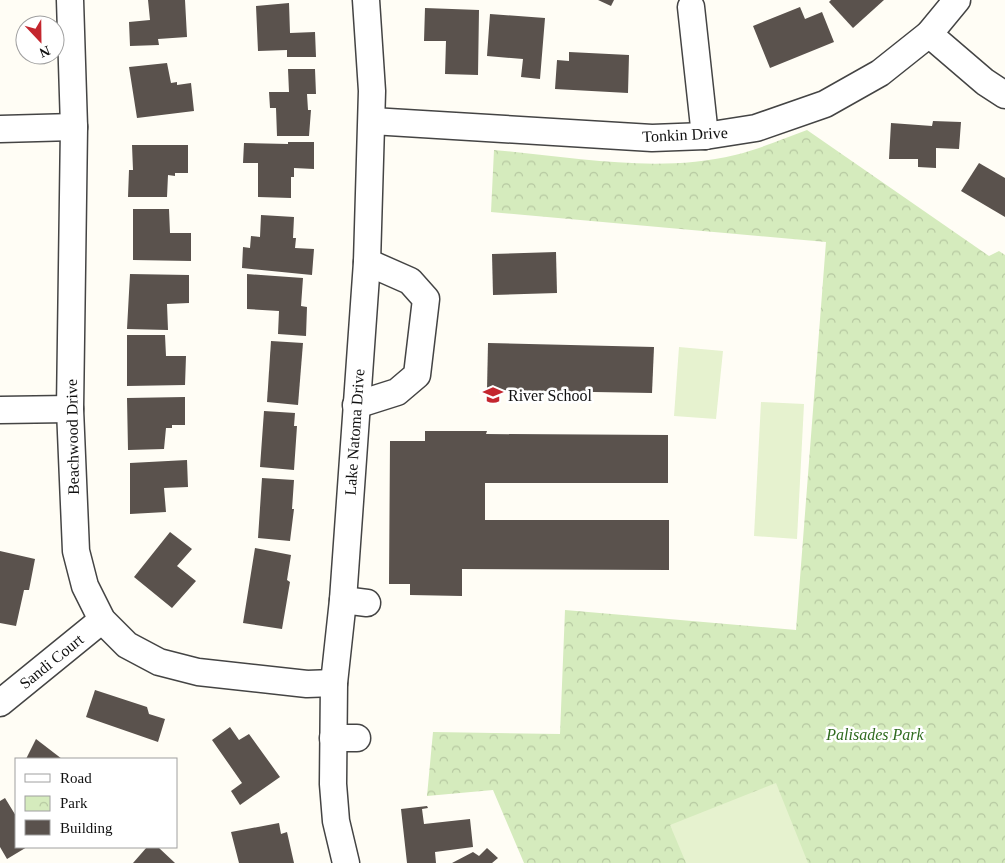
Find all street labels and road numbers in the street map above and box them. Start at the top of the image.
street label: Tonkin Drive [642,124,728,145]
street label: Lake Natoma Drive [342,368,367,496]
street label: Beachwood Drive [63,379,82,495]
street label: Sandi Court [16,630,87,692]

